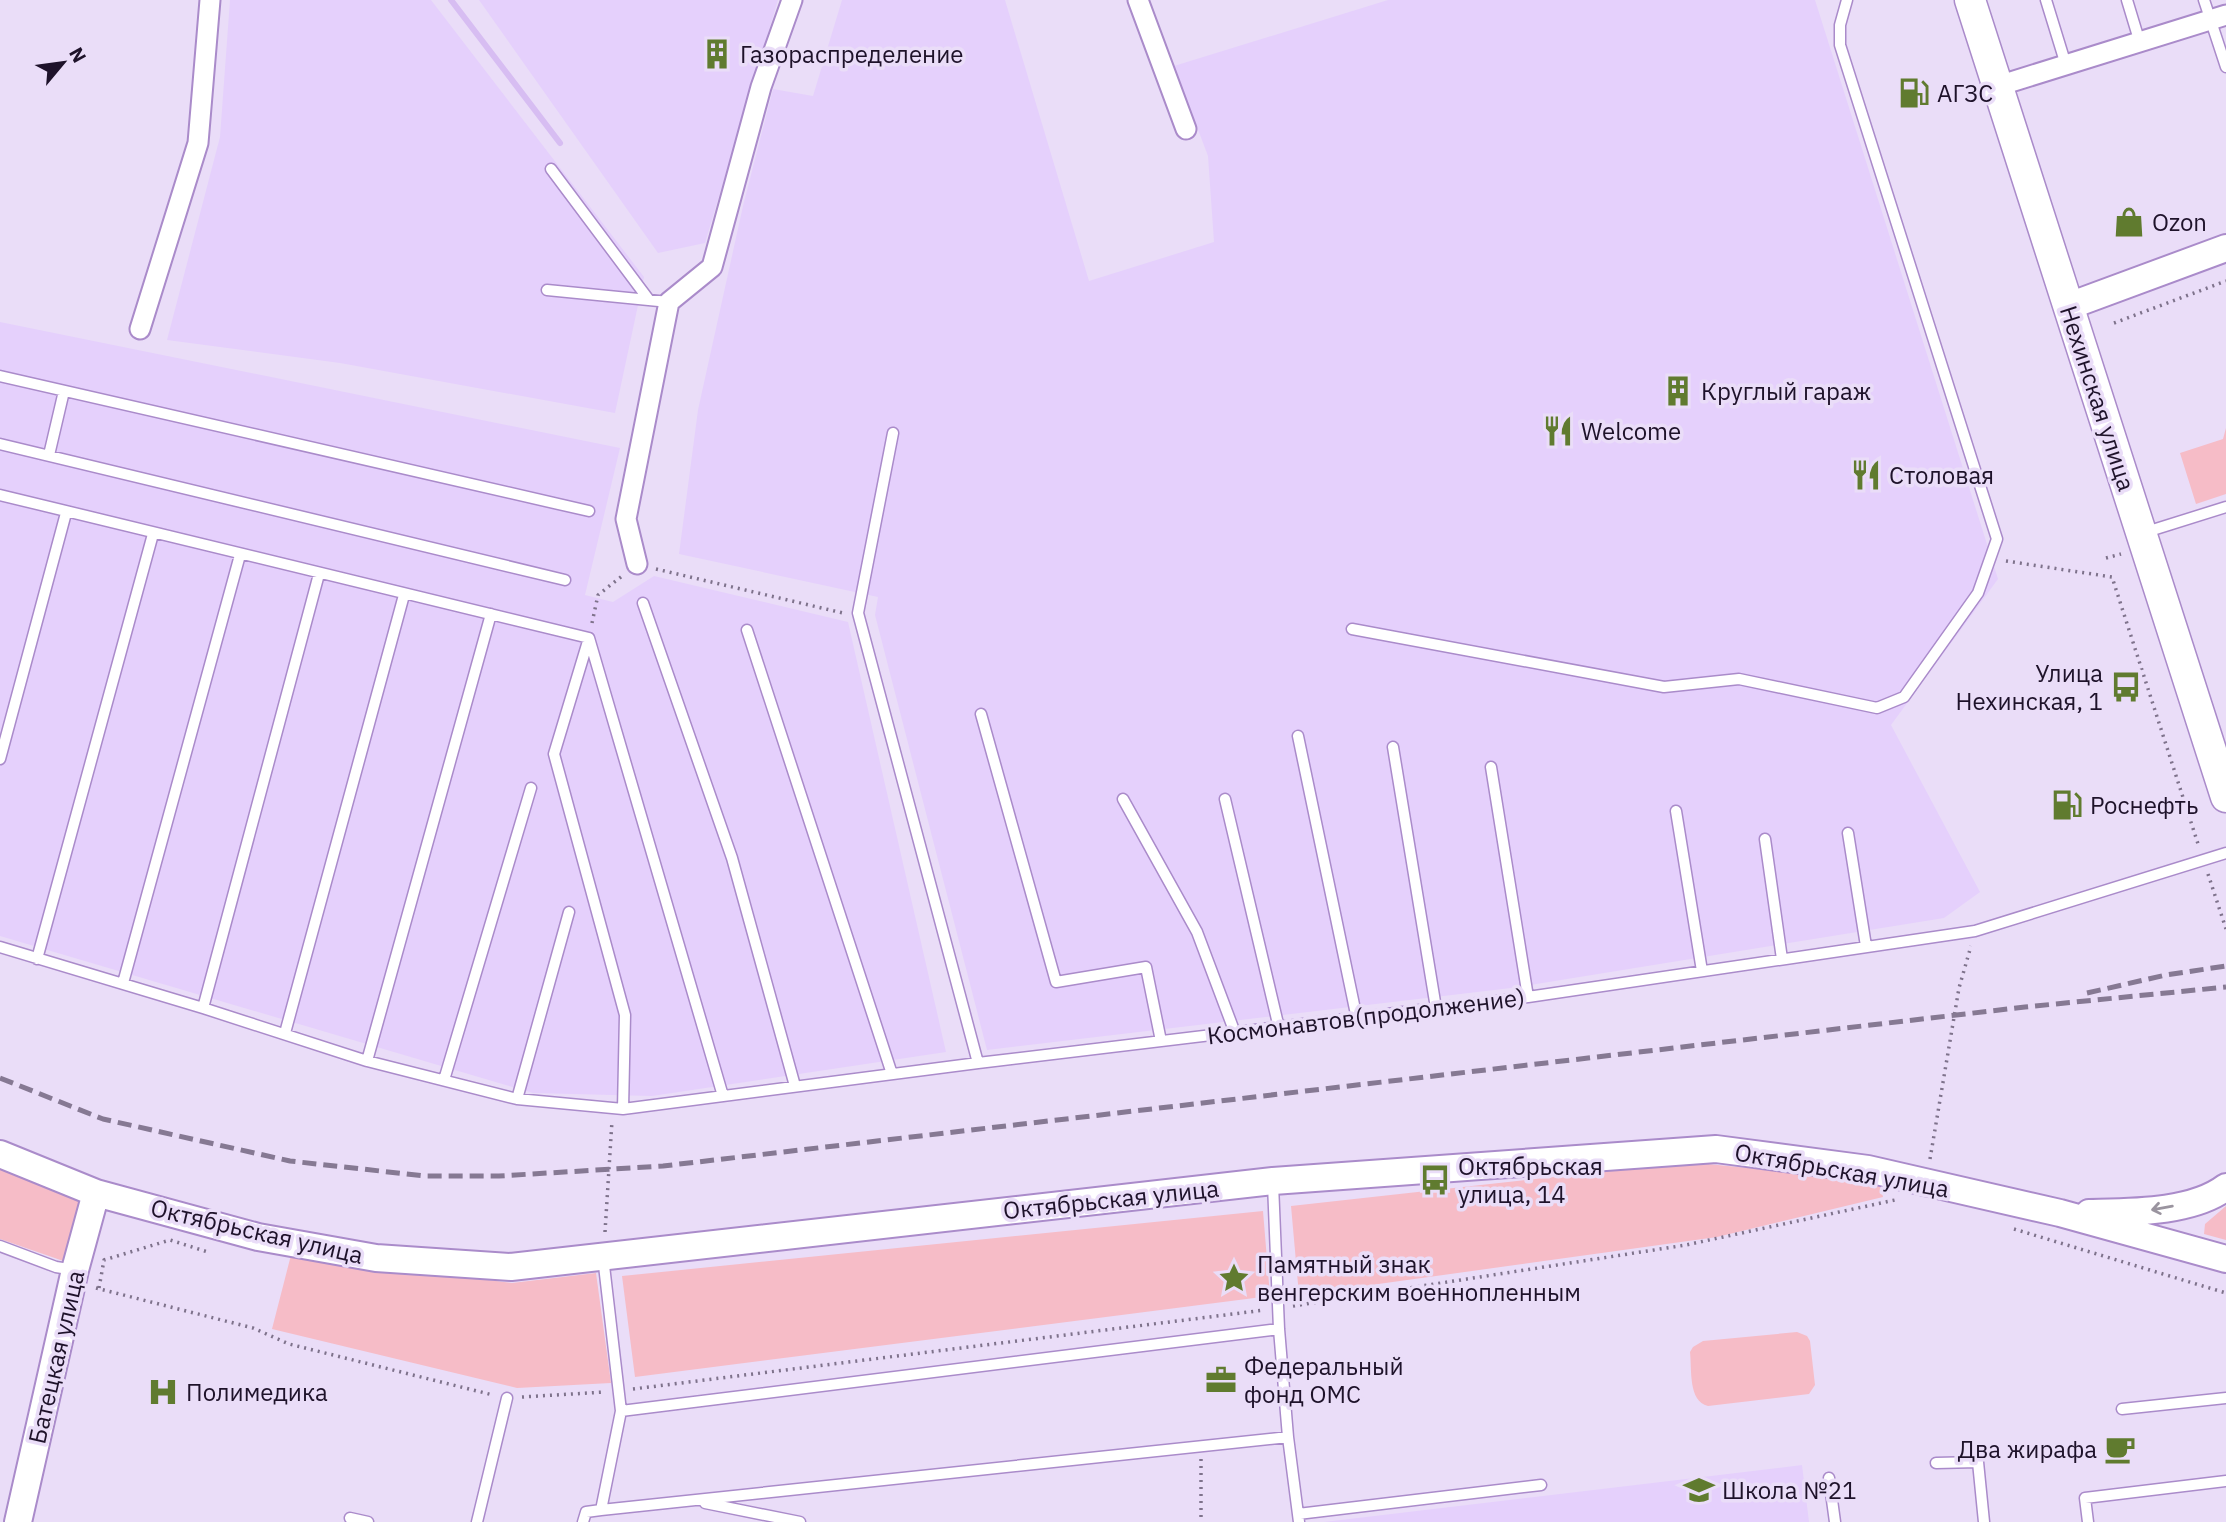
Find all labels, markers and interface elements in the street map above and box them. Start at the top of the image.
north arrow [28,28,98,98]
building icon: Газораспределение [700,37,734,71]
place label: Газораспределение [740,38,964,70]
text: N [64,43,92,67]
fuel station icon: АГЗС [1897,76,1931,110]
place label: АГЗС [1937,77,1993,109]
shop icon: Ozon [2112,205,2146,239]
place label: Ozon [2152,206,2207,238]
street label: Нехинская улица [2053,301,2143,495]
building icon: Круглый гараж [1661,374,1695,408]
place label: Круглый гараж [1701,375,1871,407]
restaurant icon: Welcome [1541,414,1575,448]
place label: Welcome [1581,415,1681,447]
restaurant icon: Столовая [1849,458,1883,492]
place label: Столовая [1889,459,1994,491]
place label: Улица Нехинская, 1 [1955,657,2103,717]
bus stop icon: Улица Нехинская, 1 [2109,670,2143,704]
fuel station icon: Роснефть [2050,788,2084,822]
place label: Роснефть [2090,789,2198,821]
street label: Космонавтов(продолжение) [1205,981,1527,1051]
street label: Октябрьская улица [1732,1135,1952,1205]
place label: Октябрьская улица, 14 [1458,1150,1603,1210]
bus stop icon: Октябрьская улица, 14 [1418,1163,1452,1197]
street label: Октябрьская улица [1001,1172,1221,1226]
street label: Октябрьская улица [148,1191,366,1271]
one-way arrow [2151,1202,2174,1215]
place label: Памятный знак венгерским военнопленным [1257,1248,1581,1308]
place icon: Памятный знак венгерским военнопленным [1217,1261,1251,1295]
street label: Батецкая улица [21,1267,92,1447]
place label: Федеральный фонд ОМС [1244,1350,1404,1410]
office icon: Федеральный фонд ОМС [1204,1363,1238,1397]
hospital icon: Полимедика [146,1375,180,1409]
place label: Полимедика [186,1376,328,1408]
cafe icon: Два жирафа [2103,1432,2137,1466]
place label: Два жирафа [1958,1433,2097,1465]
school or university icon: Школа №21 [1682,1473,1716,1507]
place label: Школа №21 [1722,1474,1857,1506]

